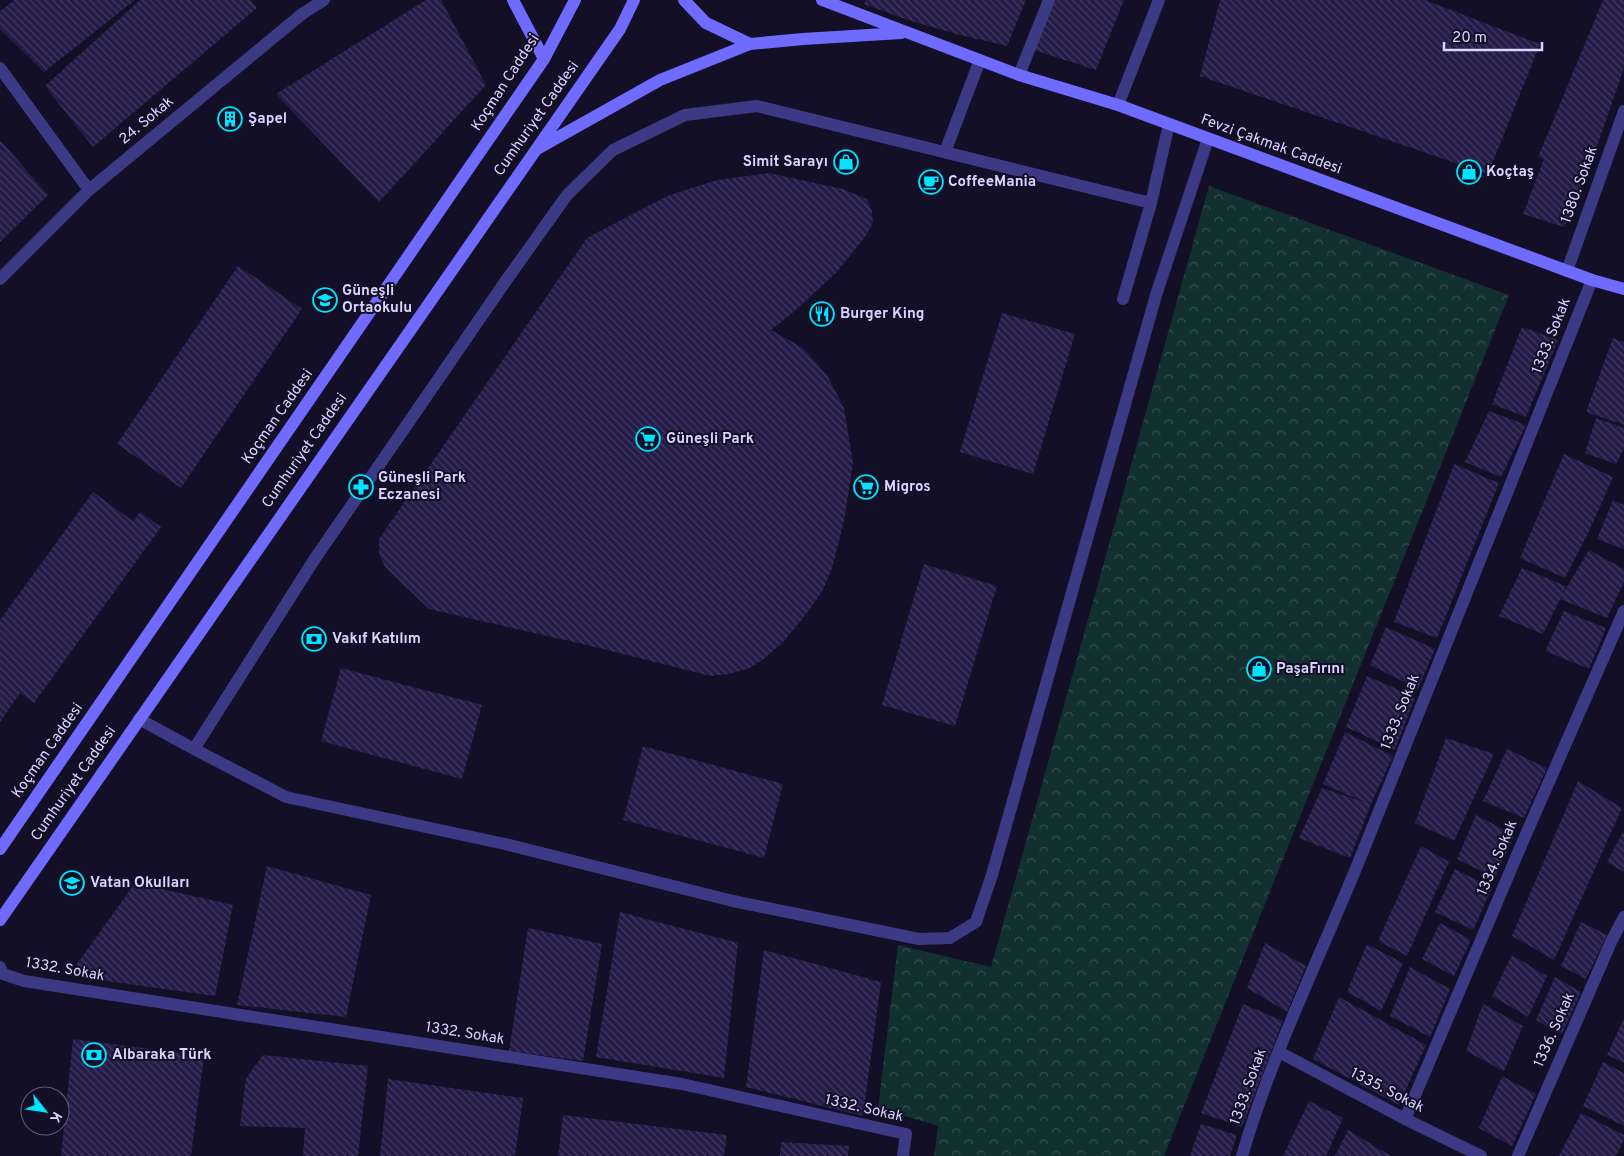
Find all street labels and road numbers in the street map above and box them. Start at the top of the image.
street label: Koçman Caddesi [468,31,544,135]
street label: Cumhuriyet Caddesi [490,58,584,180]
street label: 24. Sokak [116,93,178,149]
street label: Fevzi Çakmak Caddesi [1198,111,1344,179]
street label: 1380. Sokak [1557,144,1603,226]
street label: 1333. Sokak [1528,295,1576,377]
street label: Koçman Caddesi [238,366,318,468]
street label: Cumhuriyet Caddesi [258,390,352,512]
street label: 1333. Sokak [1377,671,1425,753]
street label: Koçman Caddesi [8,700,88,802]
street label: Cumhuriyet Caddesi [27,723,121,845]
street label: 1334. Sokak [1474,817,1522,899]
street label: 1332. Sokak [24,954,106,986]
street label: 1336. Sokak [1530,990,1580,1070]
street label: 1332. Sokak [424,1018,506,1050]
street label: 1333. Sokak [1226,1046,1272,1128]
street label: 1335. Sokak [1347,1064,1427,1118]
street label: 1332. Sokak [823,1091,905,1127]

